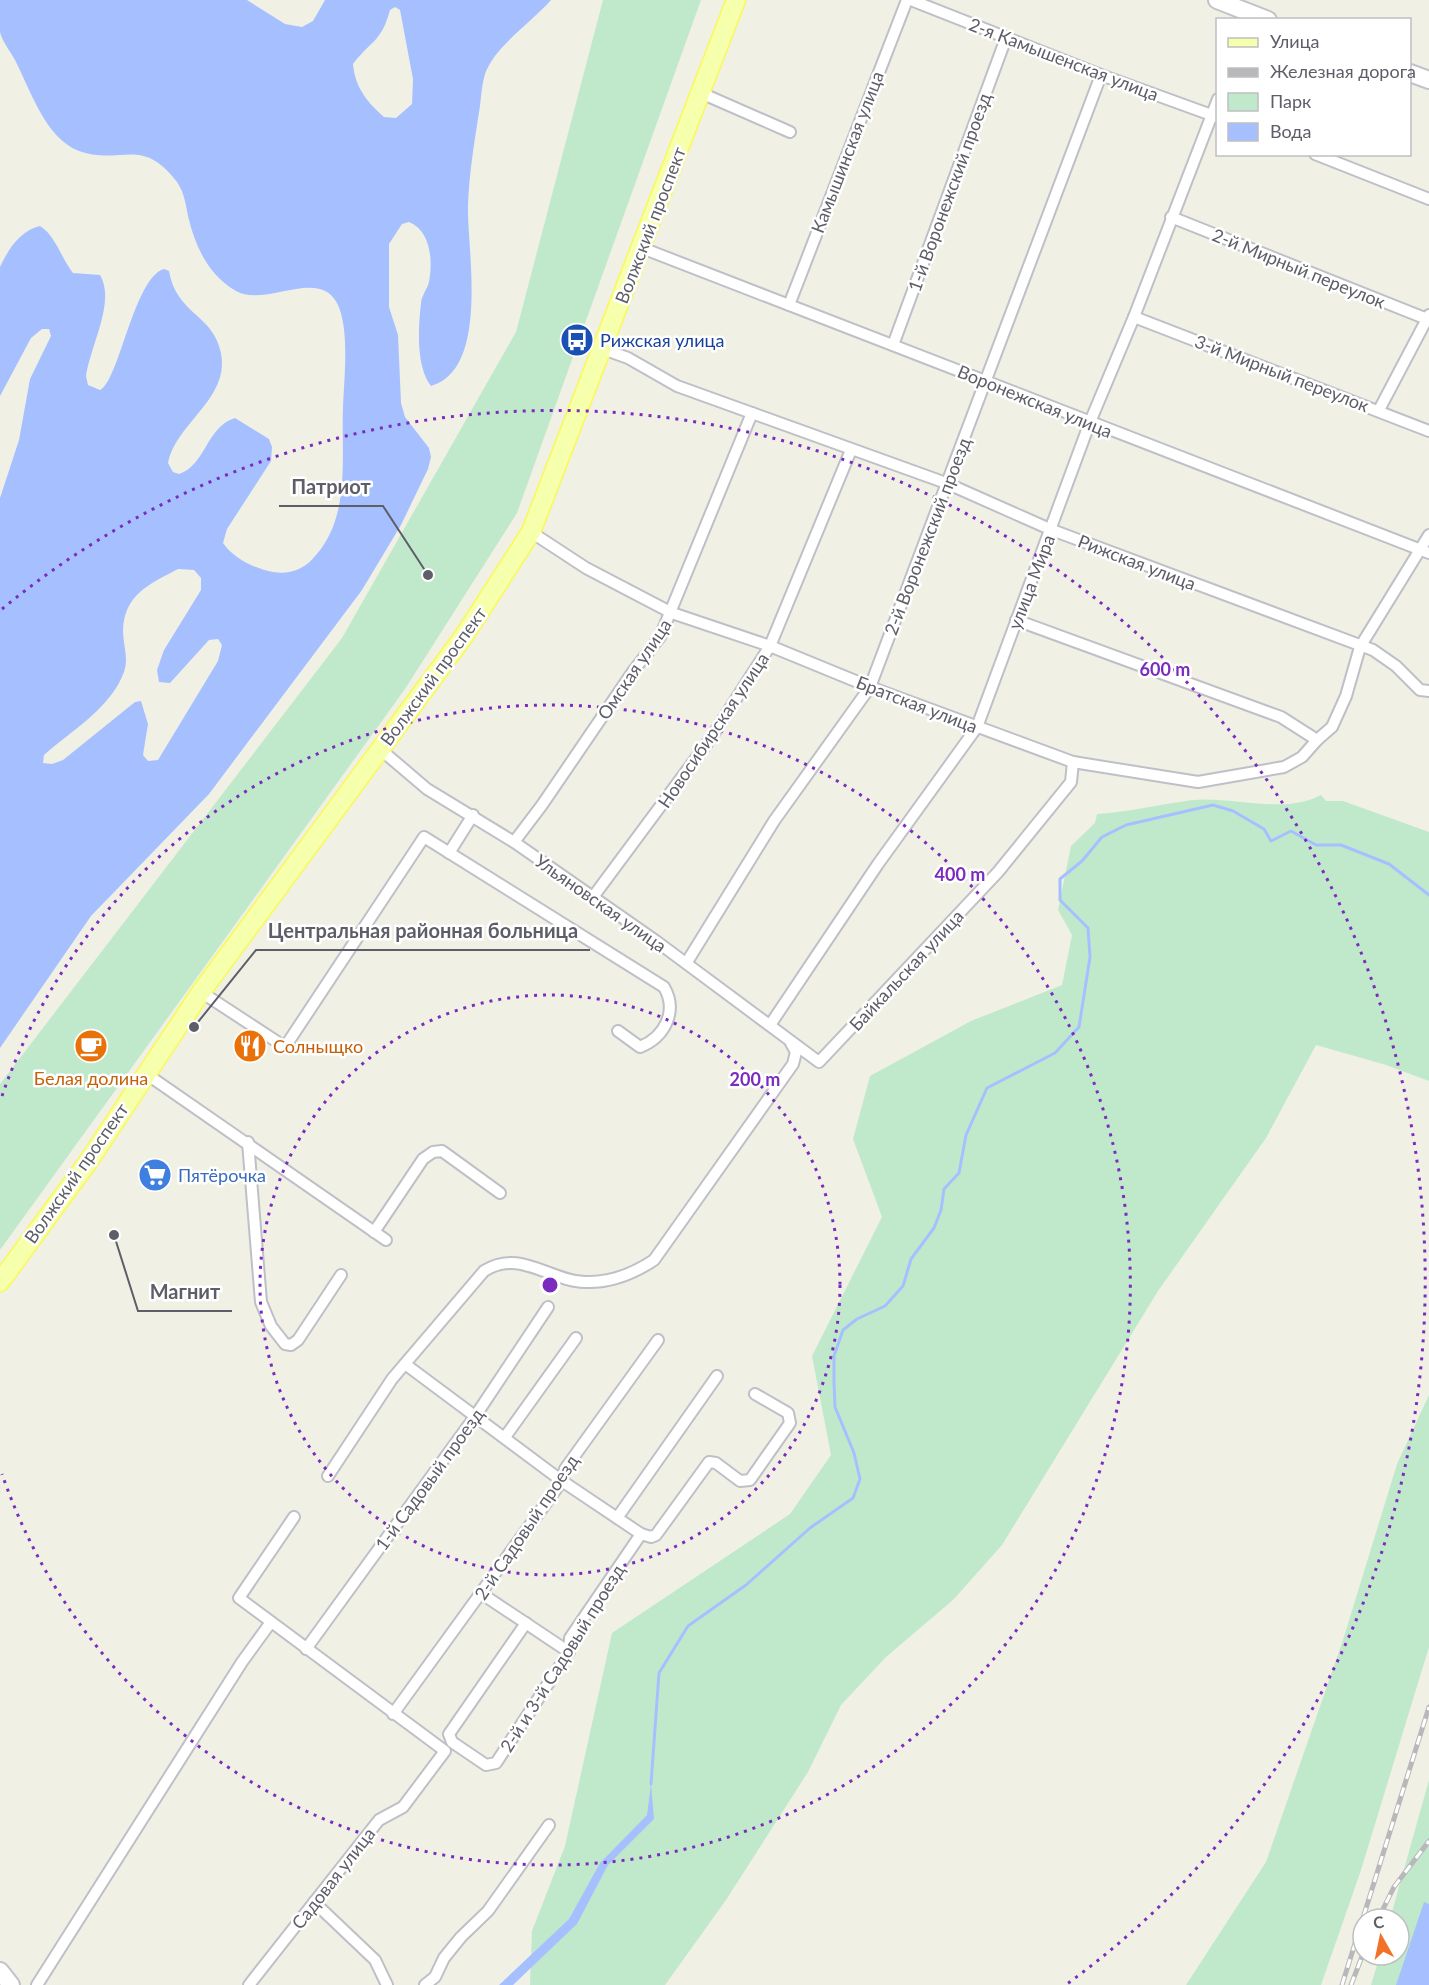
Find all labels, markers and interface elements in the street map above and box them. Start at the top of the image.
street label: 2-я Камышенская улица [966,13,1162,105]
legend [1216,18,1411,156]
text: Улица [1270,30,1320,52]
text: Железная дорога [1270,60,1416,82]
street label: Камышинская улица [806,68,888,236]
street label: 1-й Воронежский проезд [903,90,995,294]
text: Парк [1270,90,1312,112]
text: Вода [1270,120,1311,142]
street label: Волжский проспект [610,144,690,306]
street label: 2-й Мирный переулок [1209,223,1389,313]
bus stop icon: Рижская улица [559,322,595,358]
place label: Рижская улица [600,329,724,351]
street label: 3-й Мирный переулок [1192,330,1373,417]
street label: Воронежская улица [954,360,1116,442]
street label: 2-й Воронежский проезд [879,434,975,638]
callout: Патриот [279,468,383,506]
text: Патриот [291,474,371,498]
street label: Рижская улица [1075,529,1199,595]
street label: улица Мира [1003,531,1059,633]
street label: Волжский проспект [375,602,491,750]
street label: Омская улица [592,615,676,723]
street label: Новосибирская улица [653,648,773,812]
text: 600 m [1140,658,1190,680]
street label: Братская улица [853,671,981,737]
street label: Ульяновская улица [531,849,671,957]
text: 400 m [935,863,985,885]
street label: Байкальская улица [844,905,968,1035]
callout: Центральная районная больница [256,912,590,950]
text: Центральная районная больница [268,918,578,942]
cafe icon: Белая долина [73,1028,109,1064]
restaurant icon: Солныщко [232,1028,268,1064]
place label: Солныщко [273,1035,363,1057]
place label: Белая долина [34,1067,148,1089]
text: 200 m [730,1068,780,1090]
street label: Волжский проспект [19,1099,133,1247]
supermarket icon: Пятёрочка [137,1157,173,1193]
place label: Пятёрочка [178,1164,266,1186]
callout: Магнит [138,1273,232,1311]
centre of rings [540,1275,560,1295]
text: Магнит [150,1279,221,1303]
street label: 1-й Садовый проезд [370,1404,488,1554]
street label: 2-й Садовый проезд [469,1450,583,1604]
street label: 2-й и 3-й Садовый проезд [495,1560,629,1756]
street label: Садовая улица [287,1823,379,1933]
north arrow [1351,1907,1411,1967]
text: С [1372,1911,1386,1932]

